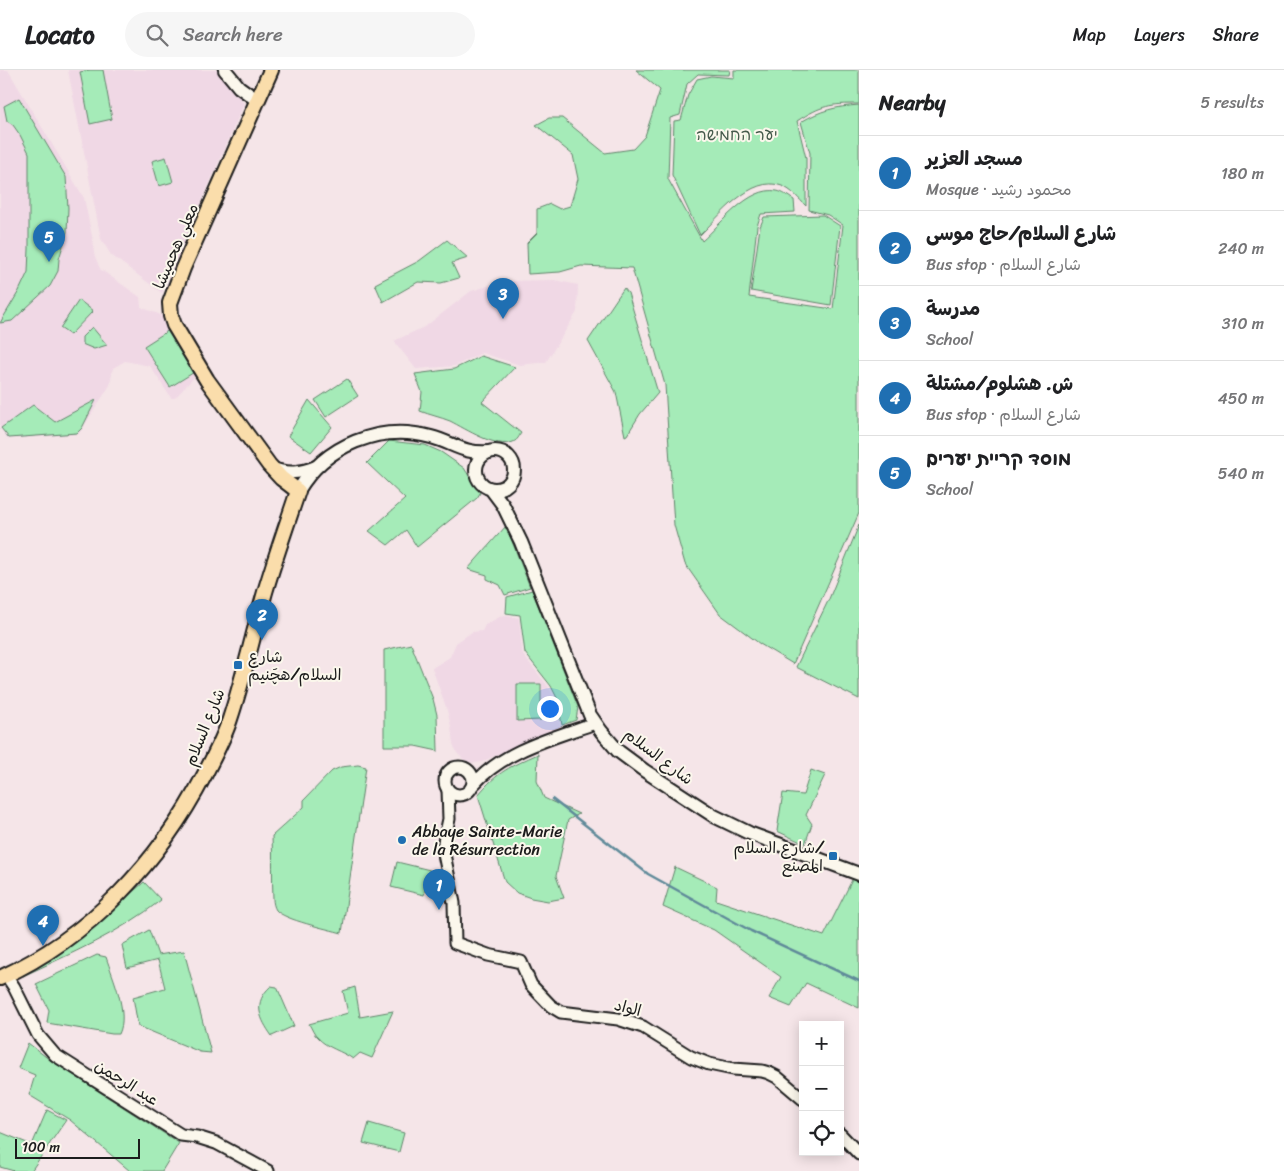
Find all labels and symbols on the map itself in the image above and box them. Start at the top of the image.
park label: יער החמישה [696,120,778,149]
street label: معلي هحميشا [144,199,207,294]
pin: 5 [33,221,65,262]
pin: 3 [487,278,519,319]
pin: 2 [246,599,278,640]
place label: شارع السلام/هچَنيم [248,642,341,689]
marker: شارع السلام/هچَنيم [232,659,244,671]
street label: شارع السلام [176,684,233,770]
your location [537,696,563,722]
street label: شارع السلام [617,720,700,793]
place label: Abbaye Sainte-Marie de la Résurrection [411,817,562,864]
place label: شارع السلام/ المصنع [733,833,825,880]
marker: Abbaye Sainte-Marie de la Résurrection [396,834,408,846]
marker: شارع السلام/ المصنع [827,850,839,862]
pin: 1 [423,869,455,910]
pin: 4 [27,905,59,946]
street label: الواد [611,990,645,1025]
street label: عبد الرحمن [89,1051,165,1114]
scale bar [15,1136,140,1159]

